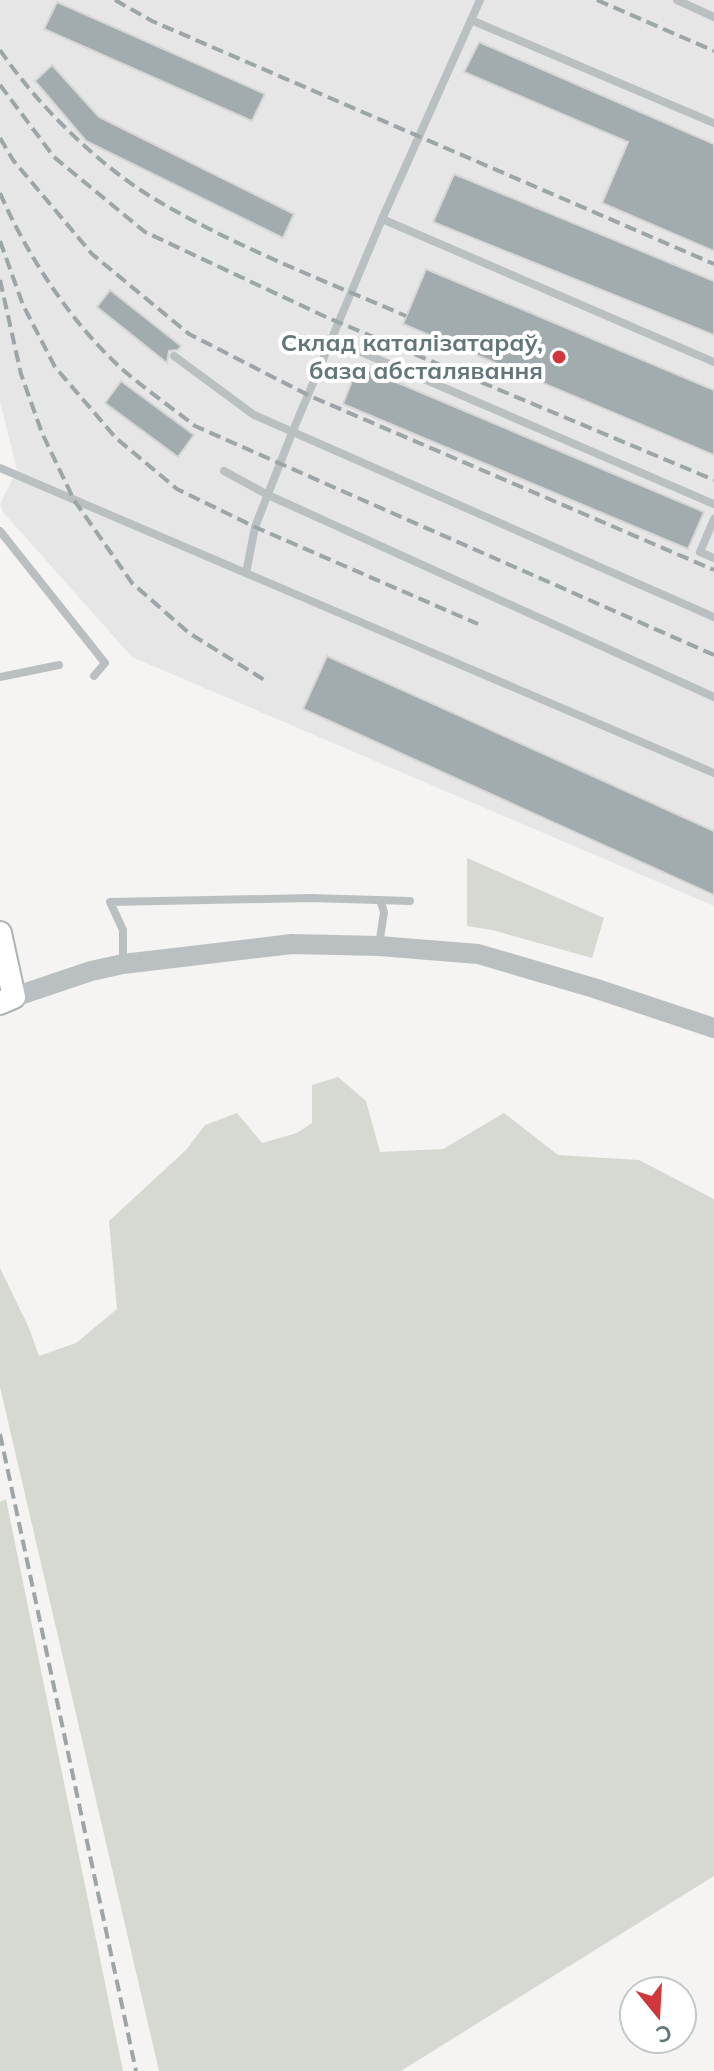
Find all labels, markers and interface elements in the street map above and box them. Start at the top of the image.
place label: Склад каталізатараў, база абсталявання [281,327,543,385]
marker: Склад каталізатараў, база абсталявання [550,348,568,366]
north arrow [618,1975,698,2055]
text: С [653,2018,676,2050]

